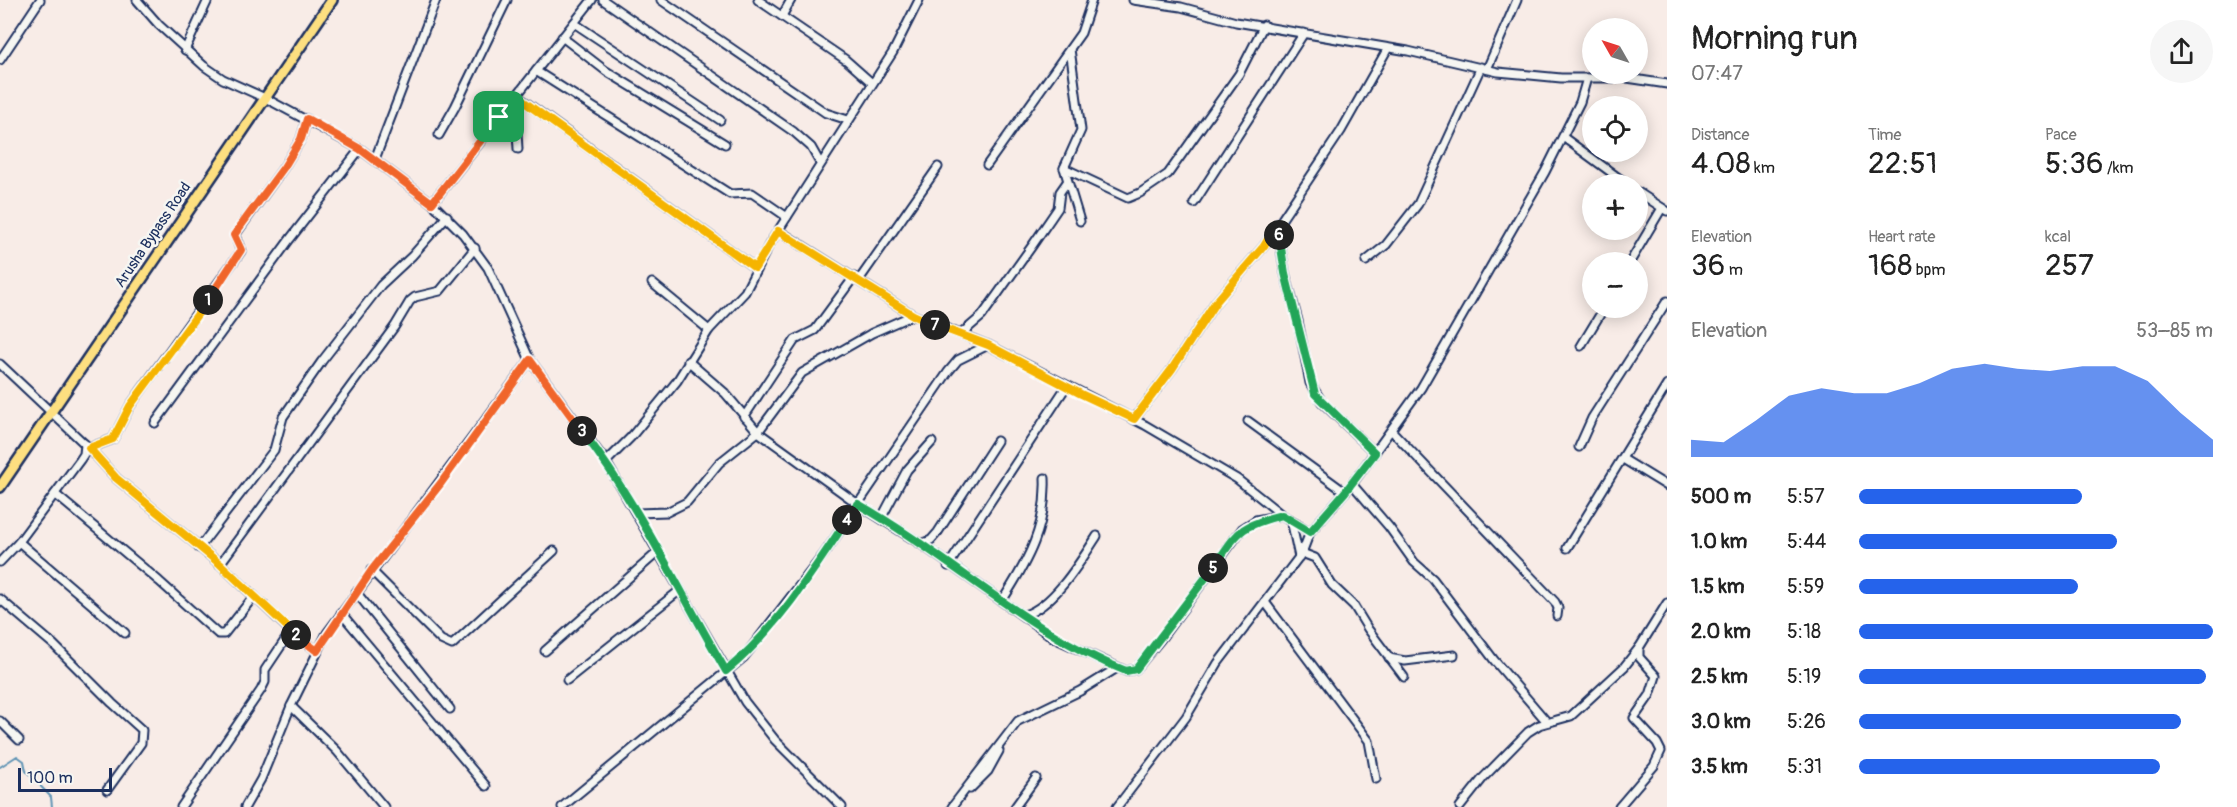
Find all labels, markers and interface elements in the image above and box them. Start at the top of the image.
north arrow [1582,18,1648,84]
map controls [1582,18,1648,318]
text: Morning run [1691,18,1858,59]
button: share [2150,20,2213,83]
text: 07:47 [1691,61,1743,86]
pin [473,91,524,142]
button: locate [1582,96,1648,162]
icon: arrive [482,100,515,133]
text: Distance [1691,125,1750,145]
text: Time [1868,125,1901,145]
text: Pace [2045,125,2077,145]
text: 4.08 [1691,145,1751,182]
text: 22:51 [1868,145,1938,182]
text: 5:36 [2045,145,2103,182]
text: km [1751,158,1775,178]
text: /km [2103,158,2134,178]
button: + [1582,174,1648,240]
street label: Arusha Bypass Road [111,179,195,291]
pin: 6 [1264,220,1294,250]
text: 6 [1274,225,1284,245]
text: Elevation [1691,227,1752,247]
text: Heart rate [1868,227,1935,247]
text: kcal [2045,227,2071,247]
text: 36 [1691,247,1725,284]
text: 168 [1868,247,1912,284]
text: 257 [2045,247,2094,284]
button: − [1582,252,1648,318]
text: m [1725,260,1743,280]
text: bpm [1912,260,1945,280]
pin: 1 [193,285,223,315]
text: 1 [205,290,211,310]
pin: 7 [920,310,950,340]
text: 7 [931,315,939,335]
text: Elevation [1691,318,1767,343]
text: 53–85 m [2136,318,2213,343]
pin: 3 [567,416,597,446]
text: 3 [578,421,586,441]
text: 500 m [1691,484,1751,509]
text: 5:57 [1787,484,1825,509]
pin: 4 [832,505,862,535]
text: 4 [842,510,852,530]
text: 1.0 km [1691,529,1747,554]
text: 5:44 [1787,529,1826,554]
pin: 5 [1198,553,1228,583]
text: 5 [1209,558,1217,578]
text: 1.5 km [1691,574,1744,599]
text: 5:59 [1787,574,1824,599]
text: 2.0 km [1691,619,1751,644]
text: 5:18 [1787,619,1821,644]
pin: 2 [281,620,311,650]
text: 2 [292,625,300,645]
text: 2.5 km [1691,664,1748,689]
text: 5:19 [1787,664,1821,689]
text: 3.0 km [1691,709,1751,734]
text: 5:26 [1787,709,1826,734]
text: 3.5 km [1691,754,1748,779]
text: 5:31 [1787,754,1822,779]
scale bar [18,765,112,792]
text: 100 m [27,768,73,788]

